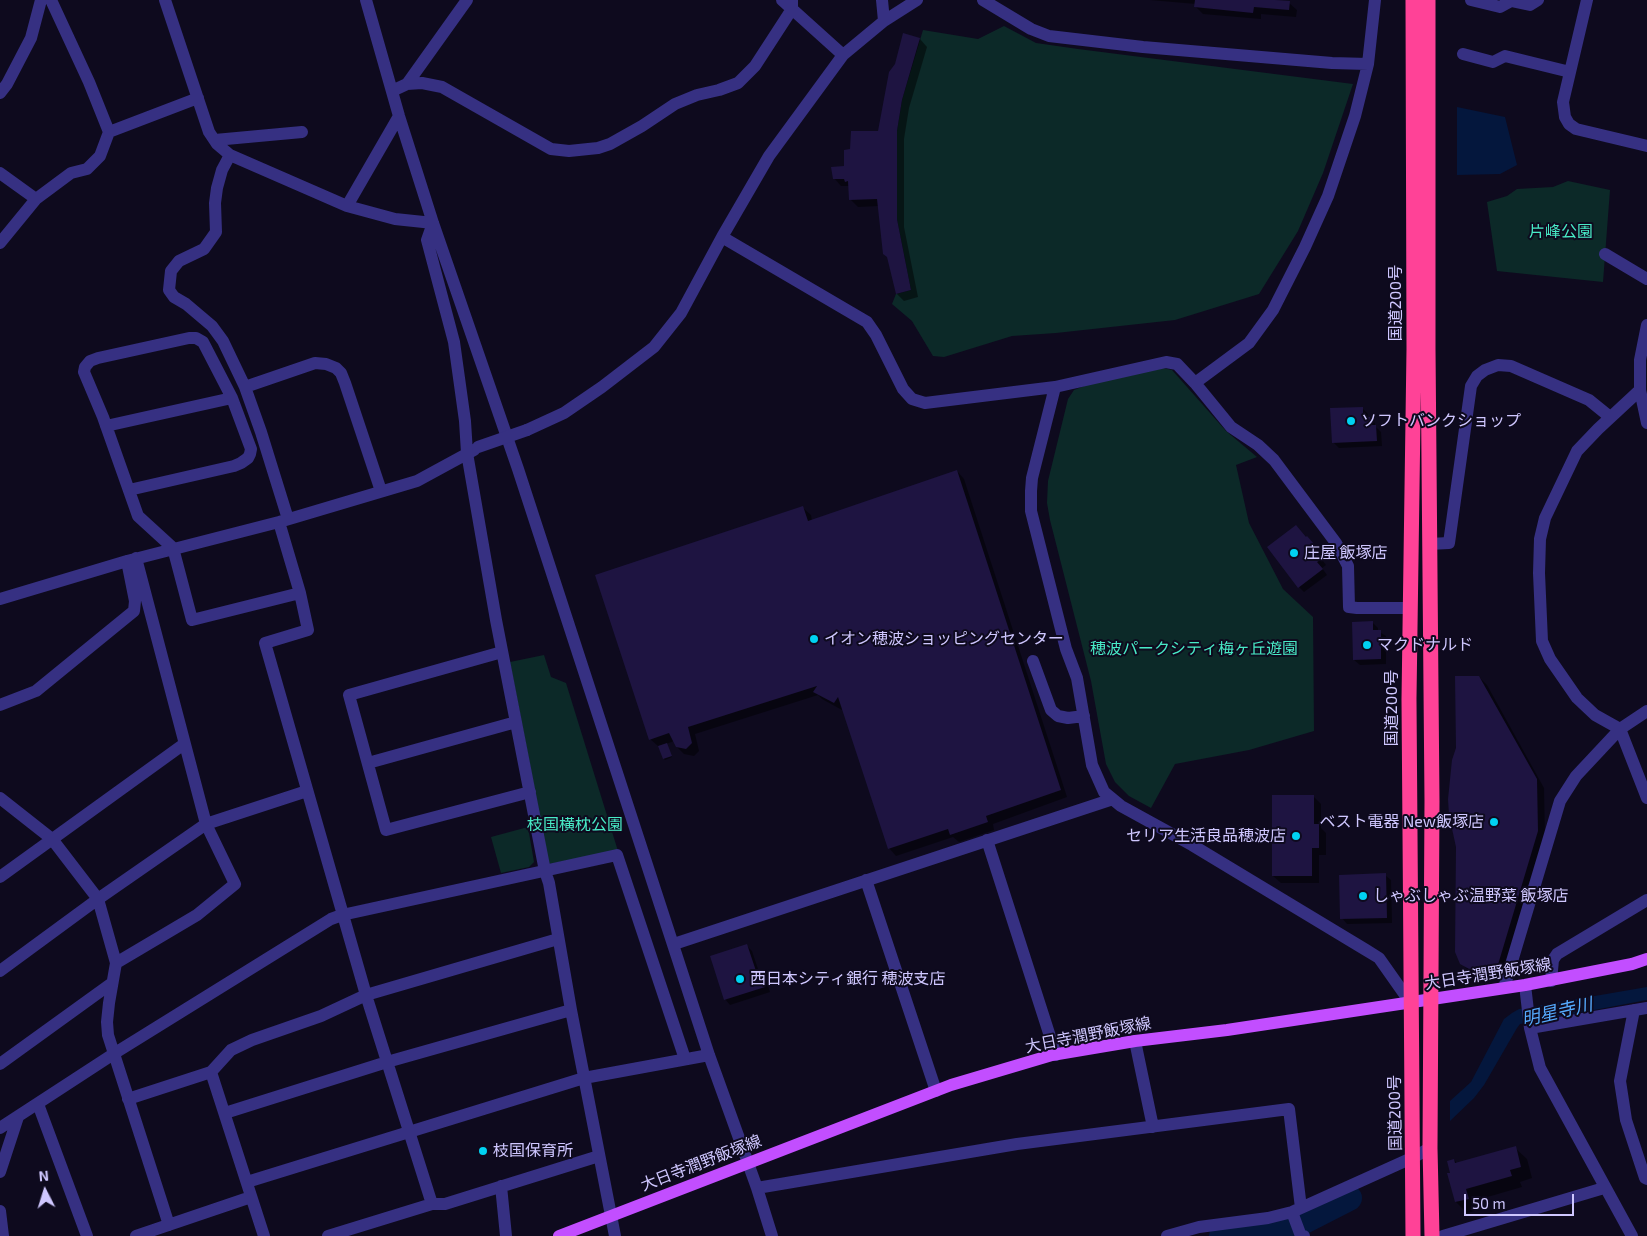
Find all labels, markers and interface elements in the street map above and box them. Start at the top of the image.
park label: 片峰公園 [1529,222,1593,242]
street label: 国道200号 [1386,265,1406,341]
place label: ソフトバンクショップ [1361,411,1521,431]
marker: ソフトバンクショップ [1345,415,1357,427]
place label: 庄屋 飯塚店 [1304,543,1388,563]
marker: 庄屋 飯塚店 [1288,547,1300,559]
place label: イオン穂波ショッピングセンター [824,629,1064,649]
marker: イオン穂波ショッピングセンター [808,633,820,645]
place label: マクドナルド [1377,635,1473,655]
park label: 穂波パークシティ梅ヶ丘遊園 [1090,639,1298,659]
marker: マクドナルド [1361,639,1373,651]
street label: 国道200号 [1382,670,1402,746]
place label: ベスト電器 New飯塚店 [1319,812,1484,832]
park label: 枝国横枕公園 [527,815,623,835]
marker: ベスト電器 New飯塚店 [1488,816,1500,828]
place label: セリア生活良品穂波店 [1126,826,1286,846]
marker: セリア生活良品穂波店 [1290,830,1302,842]
place label: しゃぶしゃぶ温野菜 飯塚店 [1373,886,1569,906]
marker: しゃぶしゃぶ温野菜 飯塚店 [1357,890,1369,902]
street label: 大日寺潤野飯塚線 [1423,955,1553,993]
place label: 西日本シティ銀行 穂波支店 [750,969,946,989]
marker: 西日本シティ銀行 穂波支店 [734,973,746,985]
water label: 明星寺川 [1519,993,1595,1031]
street label: 大日寺潤野飯塚線 [1023,1013,1153,1057]
street label: 国道200号 [1385,1075,1405,1151]
street label: 大日寺潤野飯塚線 [638,1131,764,1195]
place label: 枝国保育所 [493,1141,573,1161]
marker: 枝国保育所 [477,1145,489,1157]
north arrow [20,1166,70,1216]
text: N [38,1167,49,1184]
scale bar [1467,1184,1577,1216]
text: 50 m [1472,1194,1506,1212]

